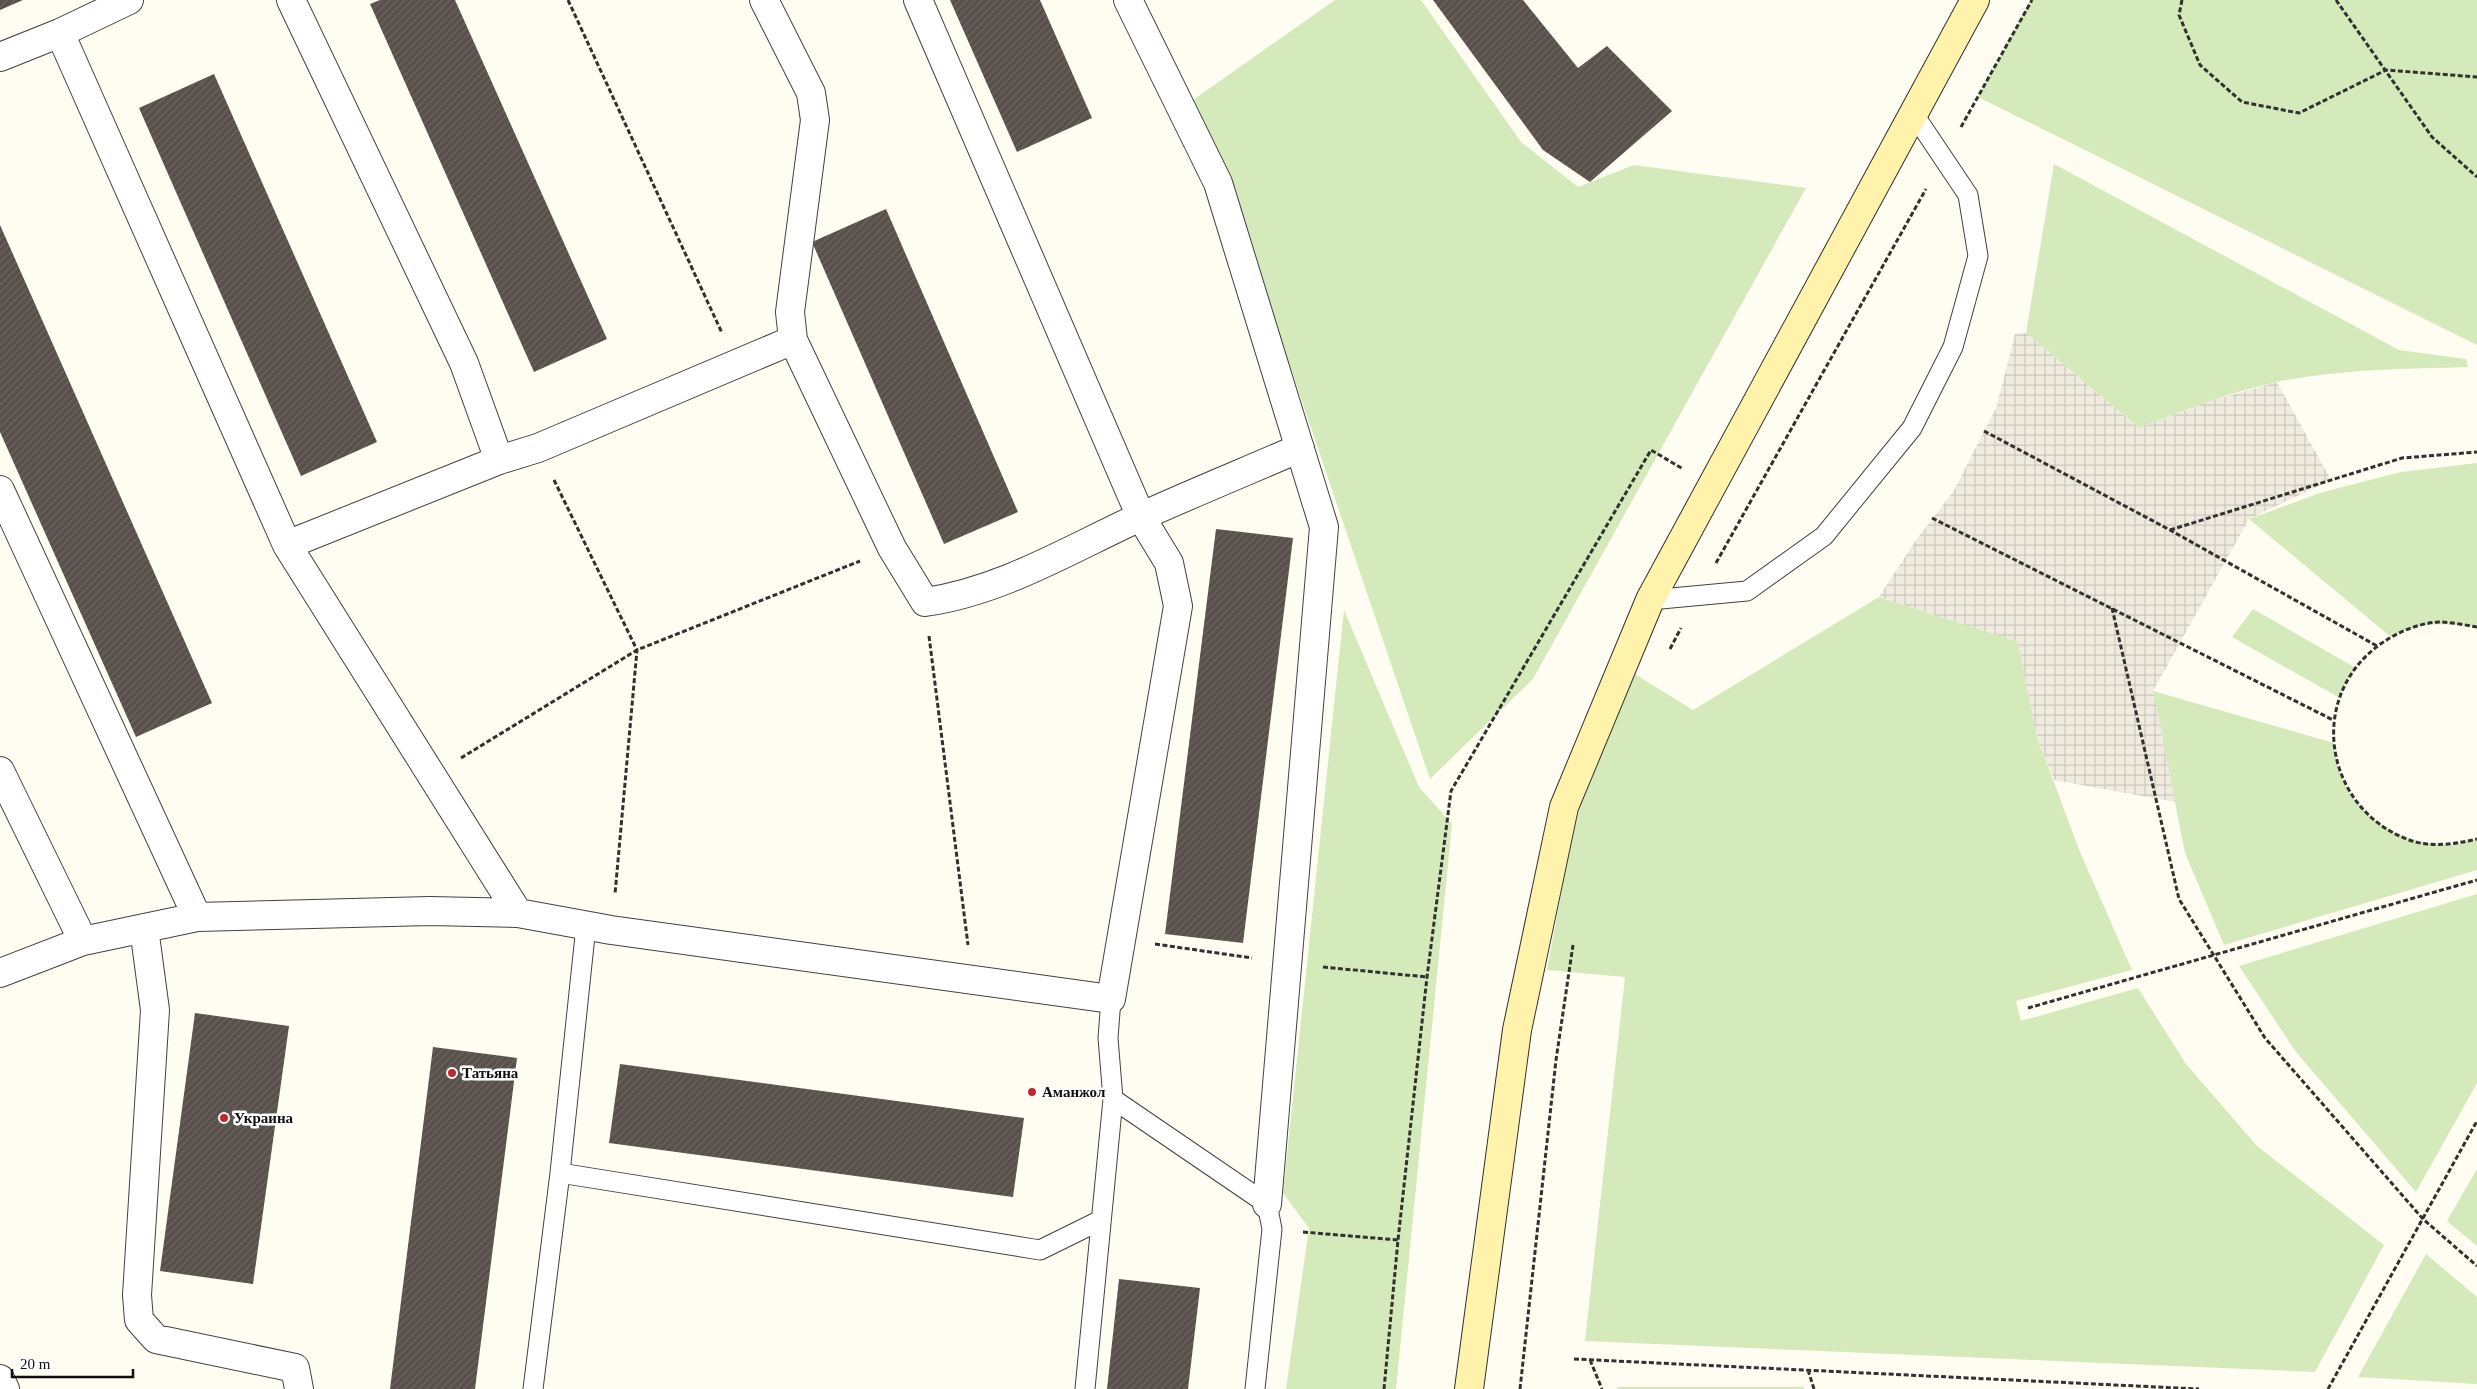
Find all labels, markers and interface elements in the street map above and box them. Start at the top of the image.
place label: Татьяна [462,1065,519,1081]
marker: Татьяна [446,1067,458,1079]
place label: Аманжол [1042,1084,1106,1100]
marker: Аманжол [1026,1086,1038,1098]
place label: Украина [234,1110,294,1126]
marker: Украина [218,1112,230,1124]
scale bar [12,1346,134,1378]
text: 20 m [20,1356,51,1372]

